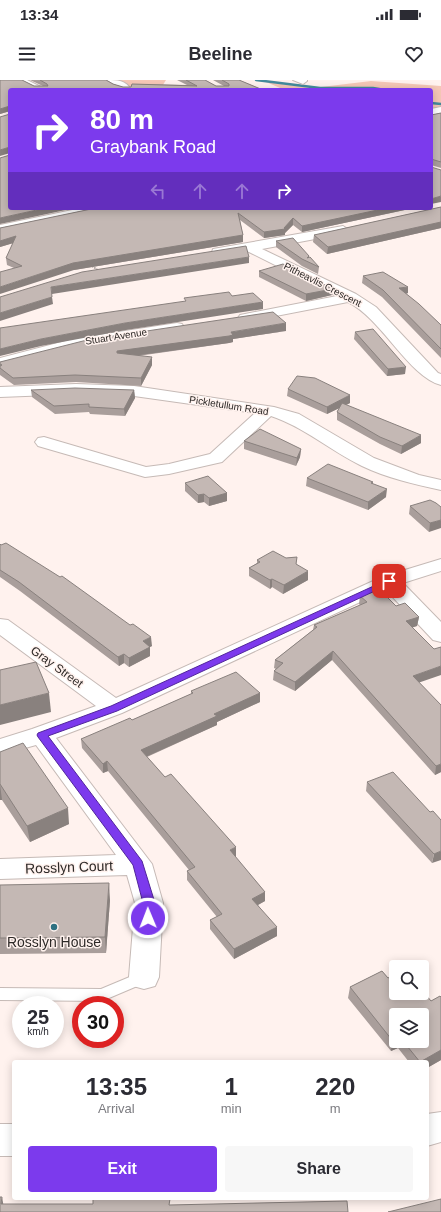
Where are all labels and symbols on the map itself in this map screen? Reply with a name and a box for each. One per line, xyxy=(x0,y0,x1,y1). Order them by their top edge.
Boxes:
street label: Pitheavlis Crescent xyxy=(282,260,364,309)
street label: Stuart Avenue xyxy=(84,326,148,347)
street label: Pickletullum Road xyxy=(189,394,269,417)
pin xyxy=(372,564,406,598)
street label: Gray Street xyxy=(28,643,86,691)
street label: Rosslyn Court xyxy=(25,857,113,877)
position arrow xyxy=(127,897,169,939)
marker: Rosslyn House xyxy=(49,922,59,932)
place label: Rosslyn House xyxy=(7,934,101,950)
speed limit sign: 30 xyxy=(72,996,124,1048)

